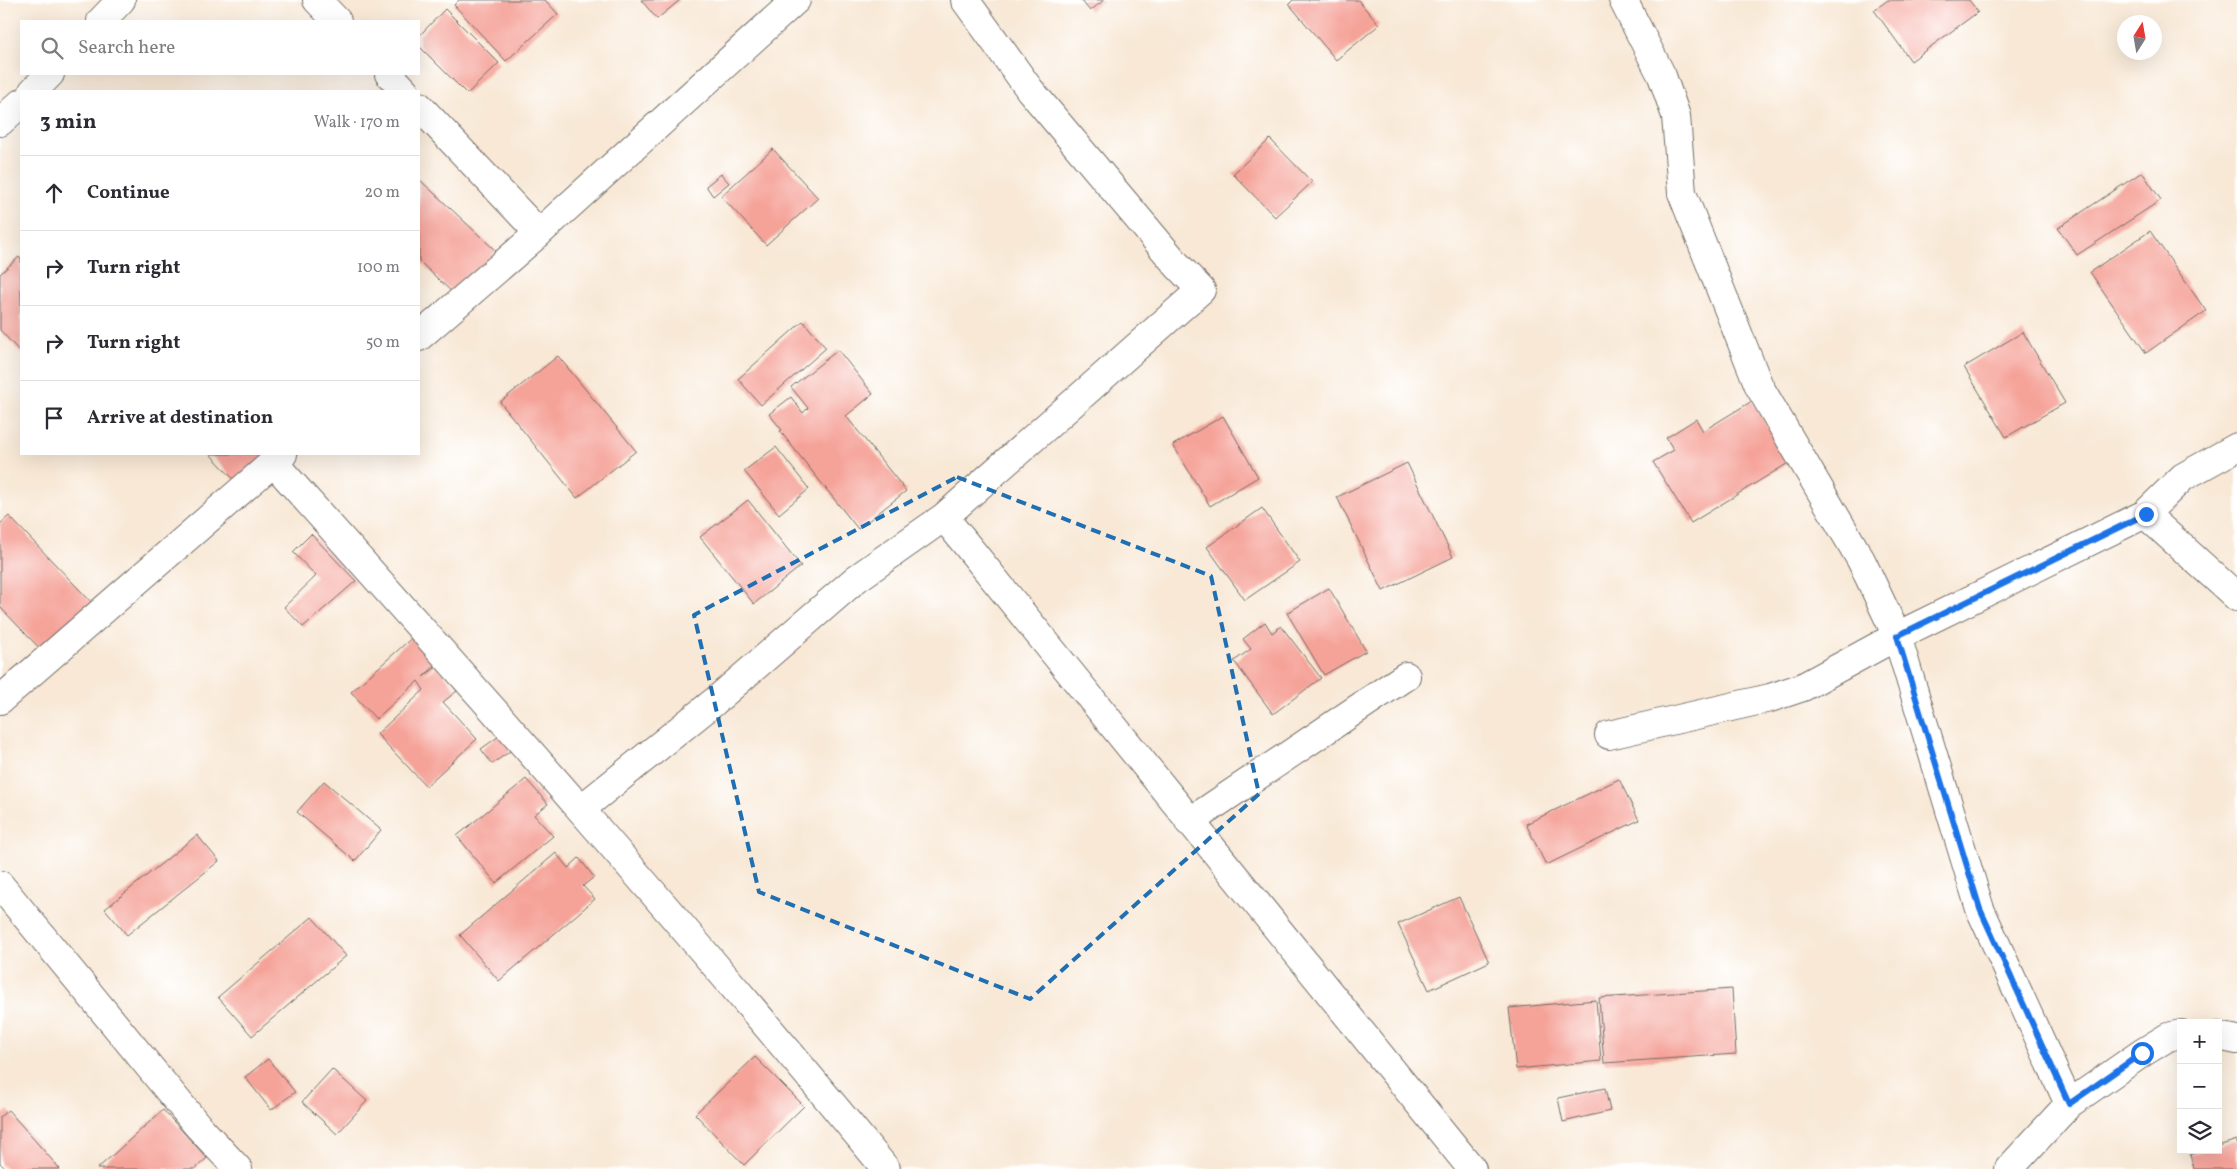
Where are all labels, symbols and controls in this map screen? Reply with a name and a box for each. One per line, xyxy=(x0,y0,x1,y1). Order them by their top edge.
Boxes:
north arrow xyxy=(2117,15,2162,60)
search box xyxy=(20,20,420,75)
icon: search xyxy=(38,34,66,62)
text: Search here xyxy=(78,35,175,61)
text: 3 min xyxy=(40,108,96,137)
text: Walk · 170 m xyxy=(314,112,400,134)
icon: ahead xyxy=(40,179,68,207)
text: Continue xyxy=(87,180,170,206)
text: 20 m xyxy=(365,182,400,204)
icon: right xyxy=(40,254,68,282)
text: Turn right xyxy=(87,255,180,281)
text: 100 m xyxy=(357,257,400,279)
icon: right xyxy=(40,329,68,357)
text: Turn right xyxy=(87,330,180,356)
text: 50 m xyxy=(366,332,400,354)
icon: arrive xyxy=(40,404,68,432)
text: Arrive at destination xyxy=(87,405,273,431)
route end xyxy=(2135,503,2158,526)
map controls xyxy=(2177,1019,2222,1154)
button: + xyxy=(2177,1019,2222,1064)
route start xyxy=(2131,1042,2154,1065)
button: − xyxy=(2177,1064,2222,1109)
button: layers xyxy=(2177,1109,2222,1154)

